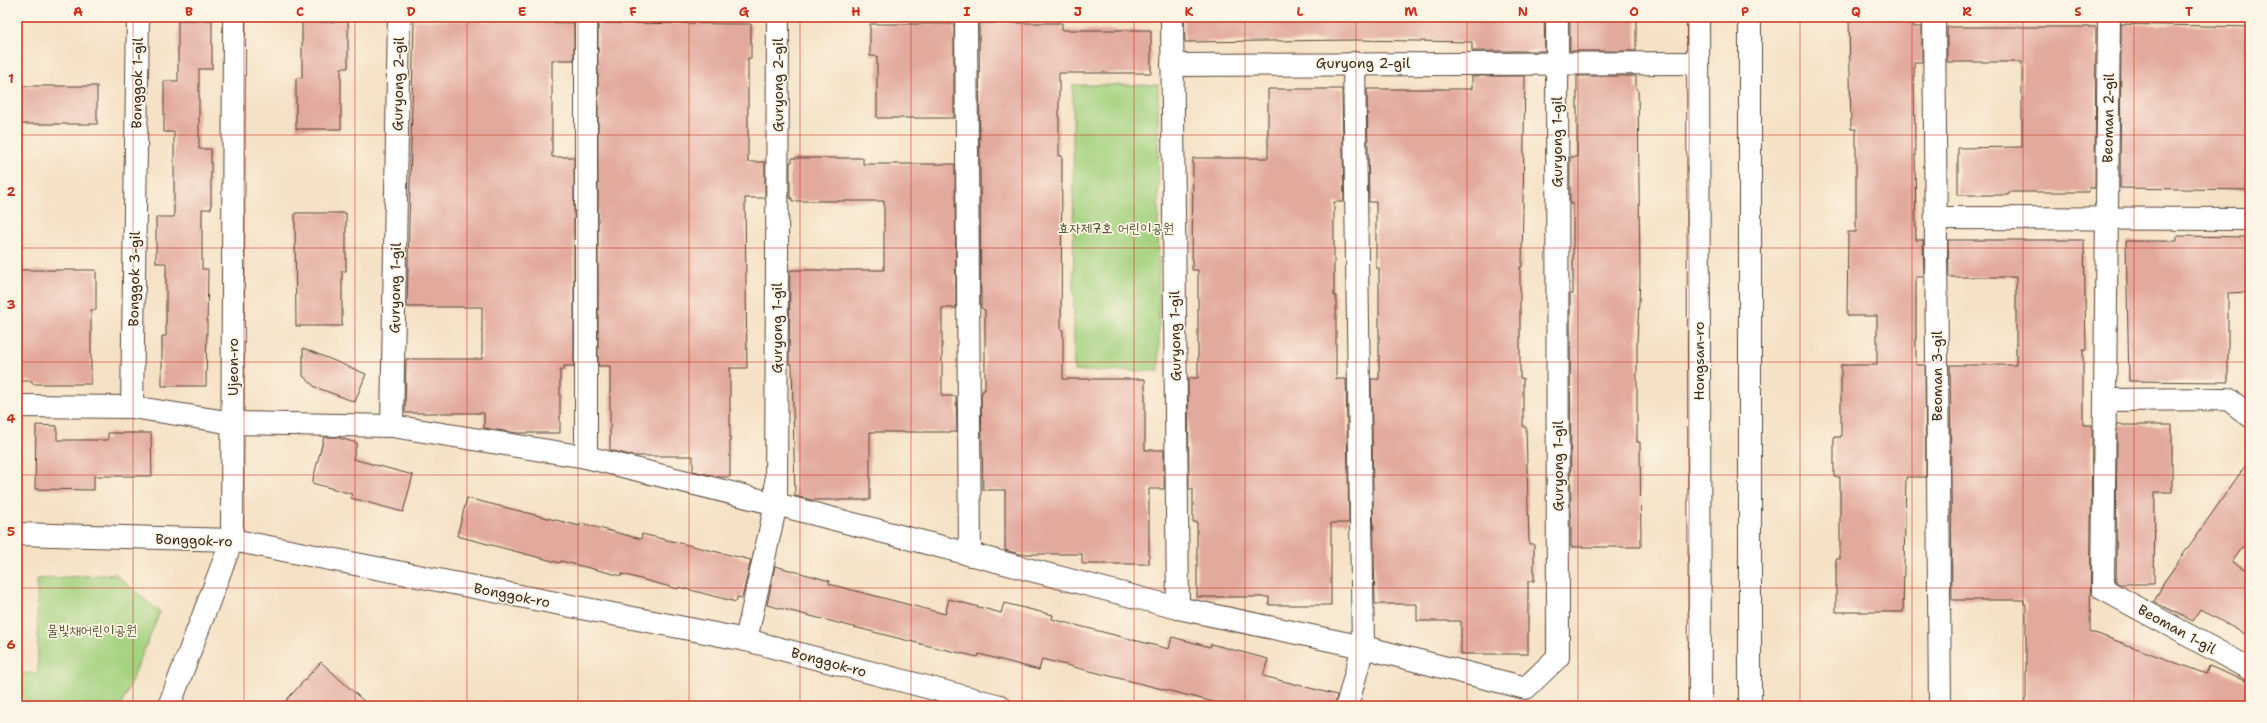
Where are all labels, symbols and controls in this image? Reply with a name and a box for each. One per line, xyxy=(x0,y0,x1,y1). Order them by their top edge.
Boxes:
text: A xyxy=(73,3,83,20)
text: B xyxy=(185,3,193,20)
text: C xyxy=(296,3,304,20)
text: D xyxy=(406,3,416,20)
text: E xyxy=(518,3,527,20)
text: F xyxy=(629,3,637,20)
text: G xyxy=(739,3,750,20)
text: H xyxy=(851,3,861,20)
text: I xyxy=(963,3,971,20)
text: J xyxy=(1074,3,1082,20)
text: K xyxy=(1185,3,1194,20)
text: L xyxy=(1296,3,1304,20)
text: M xyxy=(1404,3,1418,20)
text: N xyxy=(1518,3,1528,20)
text: O xyxy=(1629,3,1639,20)
text: P xyxy=(1741,3,1749,20)
text: Q xyxy=(1851,3,1861,20)
text: R xyxy=(1962,3,1972,20)
text: S xyxy=(2074,3,2082,20)
text: T xyxy=(2185,3,2193,20)
street label: Bonggok 1-gil xyxy=(127,36,147,129)
street label: Guryong 2-gil xyxy=(388,36,408,131)
street label: Guryong 2-gil xyxy=(769,37,787,132)
street label: Guryong 2-gil xyxy=(1316,54,1411,72)
text: 1 xyxy=(8,70,14,87)
street label: Beoman 2-gil xyxy=(2098,72,2118,163)
street label: Guryong 1-gil xyxy=(1548,96,1566,187)
text: 2 xyxy=(6,183,16,200)
park label: 효자제7호 어린이공원 xyxy=(1058,219,1174,237)
street label: Bonggok 3-gil xyxy=(124,230,144,327)
street label: Guryong 1-gil xyxy=(385,242,405,334)
street label: Guryong 1-gil xyxy=(768,282,786,373)
street label: Guryong 1-gil xyxy=(1165,290,1185,382)
text: 3 xyxy=(6,296,16,313)
street label: Hongsan-ro xyxy=(1690,321,1708,401)
street label: Beoman 3-gil xyxy=(1928,330,1946,421)
street label: Ujeon-ro xyxy=(224,338,242,396)
text: 4 xyxy=(6,410,16,427)
street label: Guryong 1-gil xyxy=(1549,420,1567,511)
text: 5 xyxy=(7,523,15,540)
street label: Bonggok-ro xyxy=(155,530,233,550)
street label: Bonggok-ro xyxy=(472,579,552,611)
street label: Beoman 1-gil xyxy=(2135,600,2220,658)
park label: 물빛채어린이공원 xyxy=(47,621,137,639)
text: 6 xyxy=(6,636,16,653)
street label: Bonggok-ro xyxy=(789,643,869,681)

